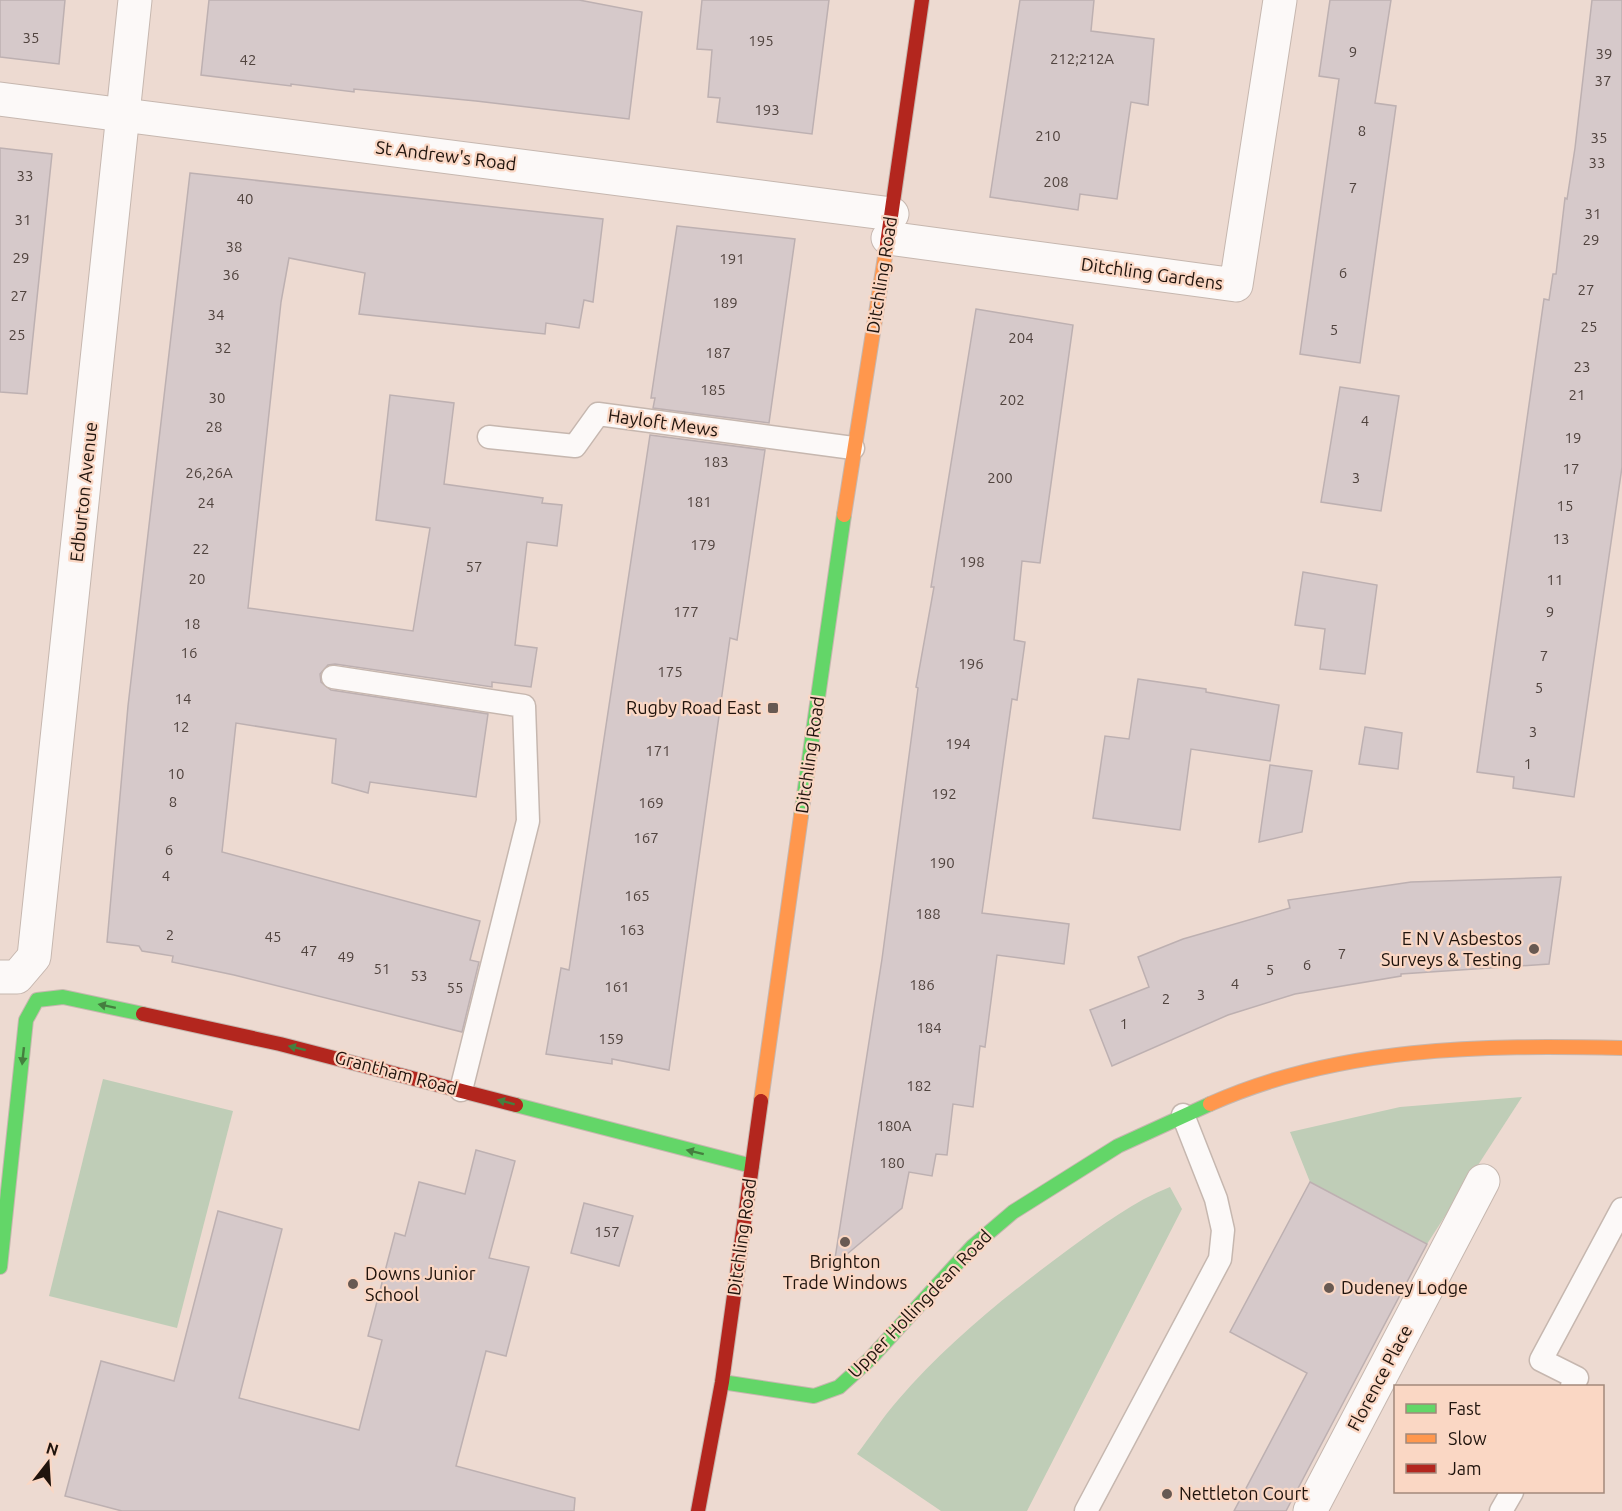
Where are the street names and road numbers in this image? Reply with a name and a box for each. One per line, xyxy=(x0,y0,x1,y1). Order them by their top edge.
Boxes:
street label: St Andrew's Road xyxy=(375,136,518,174)
street label: Ditchling Road xyxy=(862,215,900,335)
street label: Ditchling Gardens xyxy=(1080,253,1225,293)
street label: Hayloft Mews xyxy=(607,404,720,440)
street label: Edburton Avenue xyxy=(66,421,100,563)
street label: Ditchling Road xyxy=(791,695,827,815)
street label: Grantham Road xyxy=(333,1046,460,1098)
street label: Ditchling Road xyxy=(723,1177,759,1297)
street label: Upper Hollingdean Road xyxy=(844,1225,995,1381)
street label: Florence Place xyxy=(1343,1321,1415,1434)

